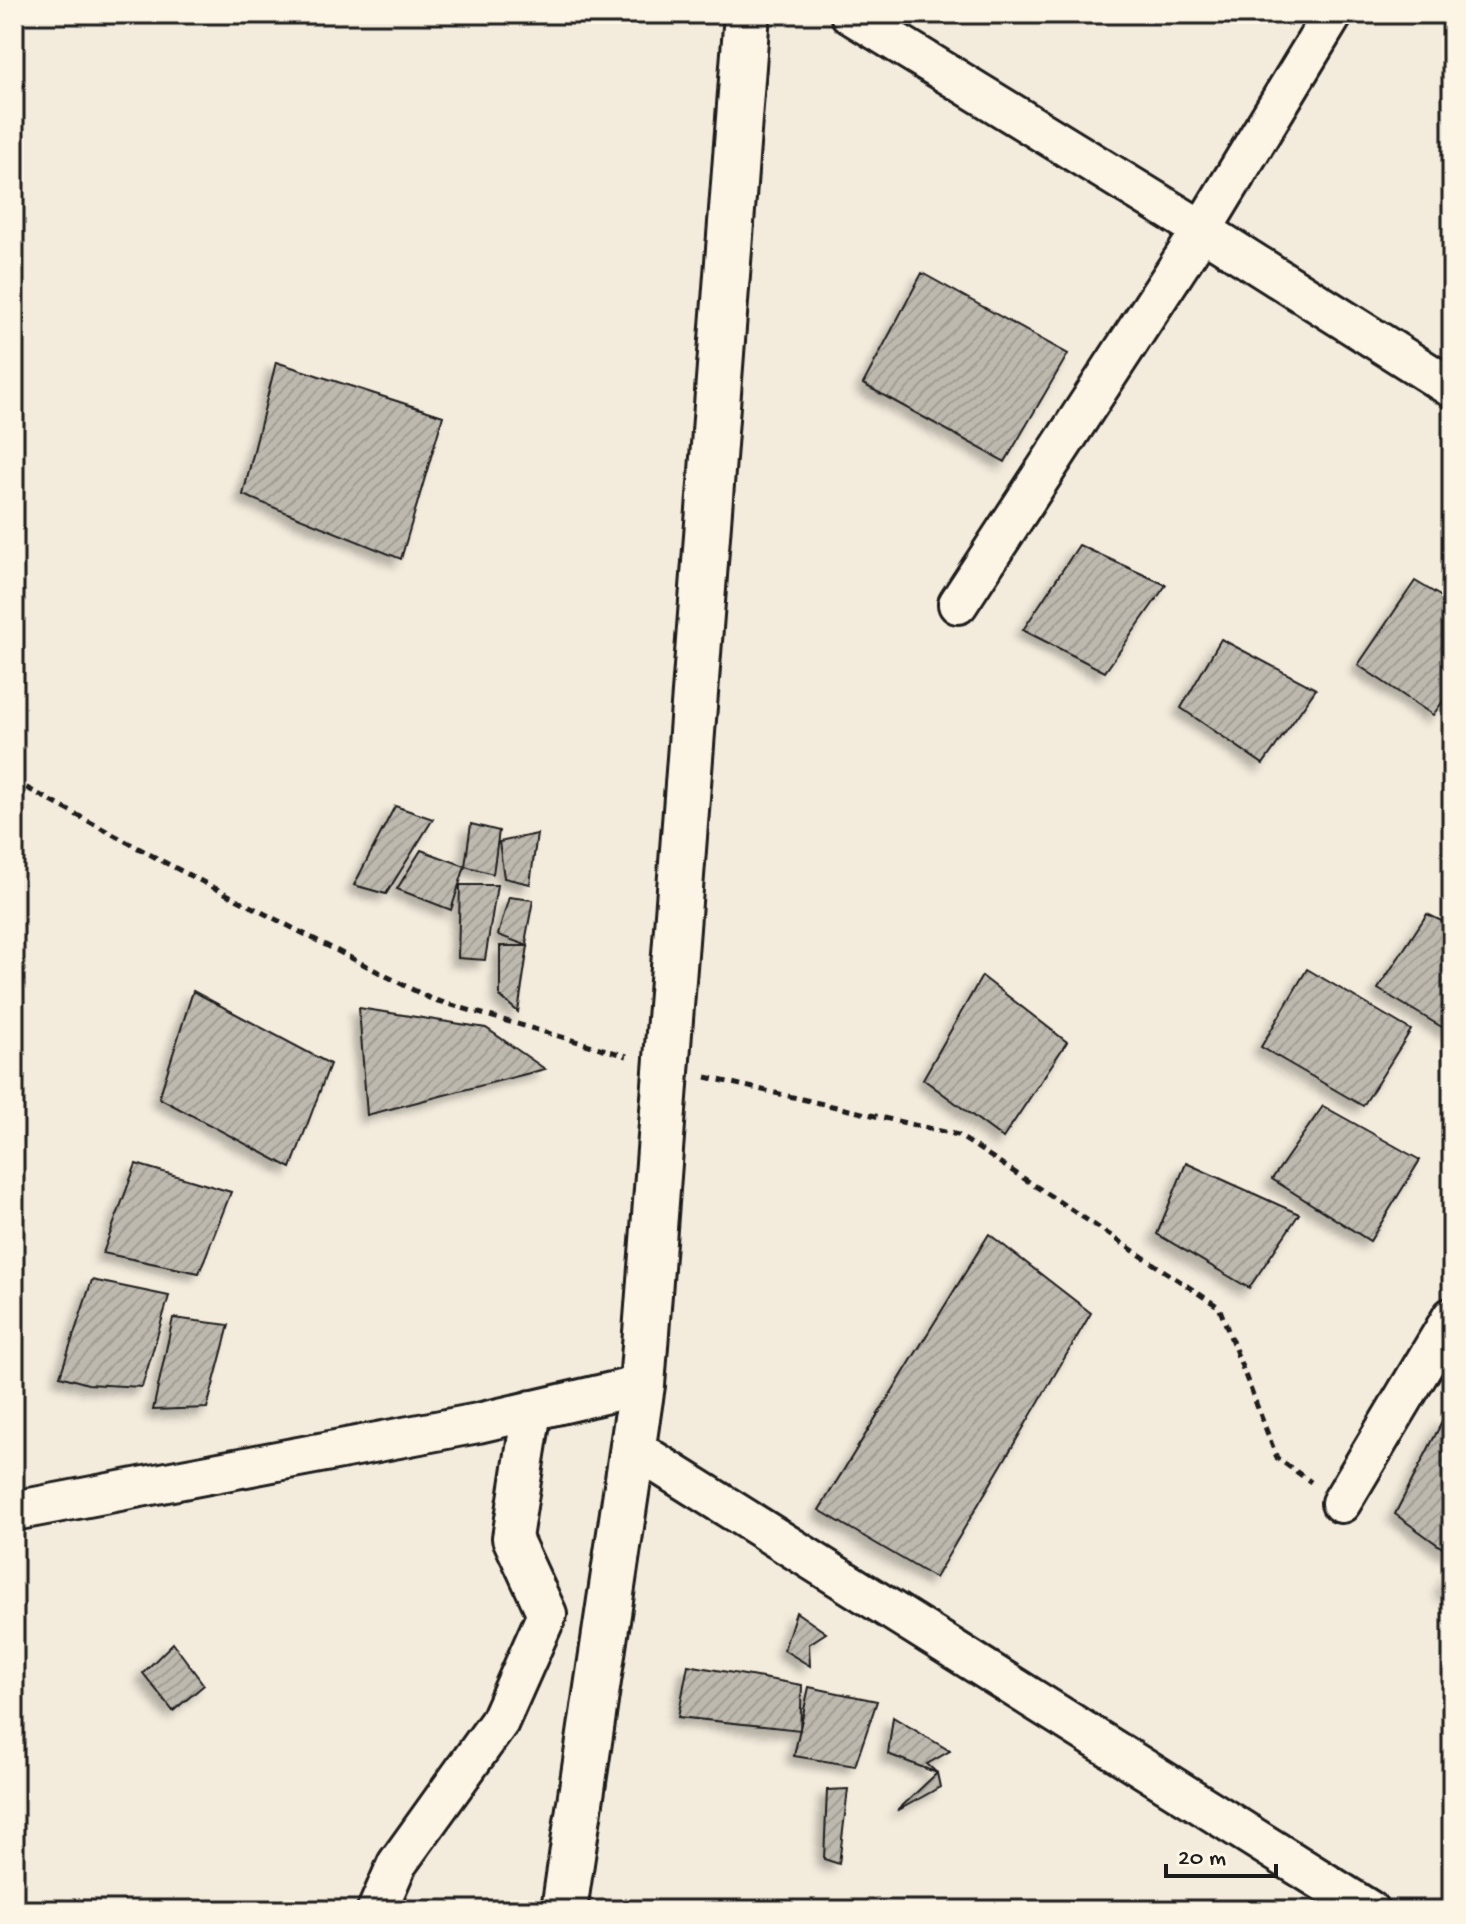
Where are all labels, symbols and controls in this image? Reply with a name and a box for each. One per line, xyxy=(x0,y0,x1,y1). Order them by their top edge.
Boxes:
scale bar xyxy=(1166,1828,1276,1878)
text: 20 m xyxy=(1178,1845,1226,1874)

